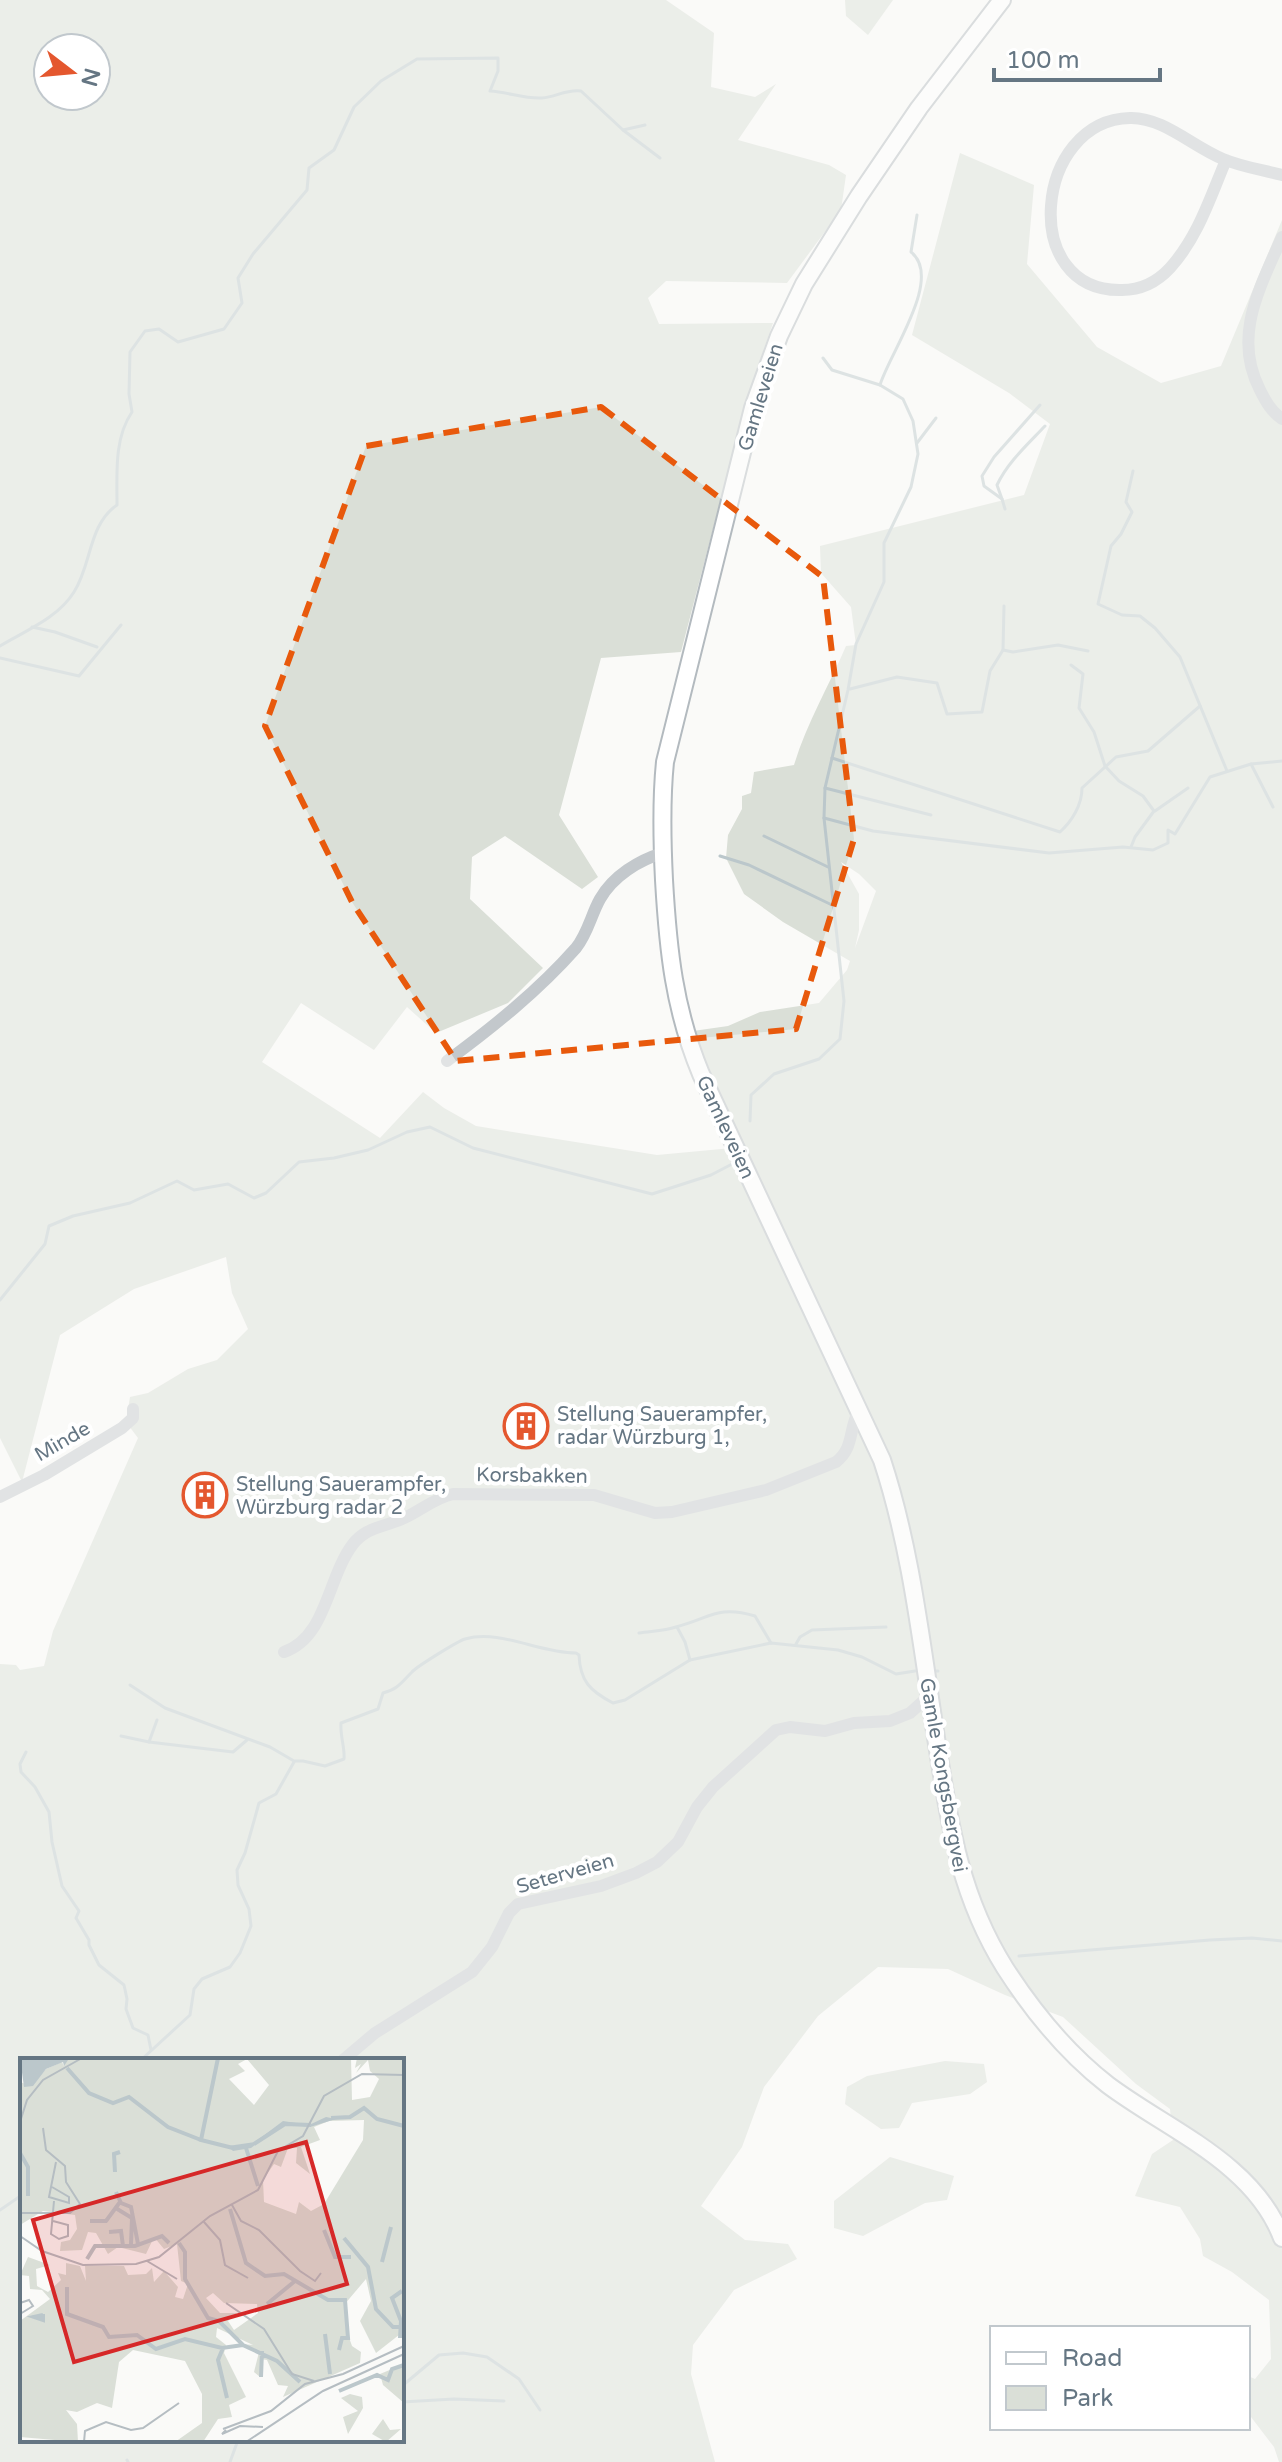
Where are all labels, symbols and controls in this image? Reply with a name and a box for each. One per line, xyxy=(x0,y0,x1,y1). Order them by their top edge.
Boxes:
north arrow xyxy=(32,32,112,112)
scale bar xyxy=(994,32,1160,82)
text: 100 m xyxy=(1006,46,1080,75)
text: N xyxy=(75,65,105,89)
street label: Gamleveien xyxy=(733,341,789,454)
street label: Gamleveien xyxy=(691,1072,759,1183)
building icon: Stellung Sauerampfer, radar Würzburg 1, xyxy=(502,1402,550,1450)
place label: Stellung Sauerampfer, radar Würzburg 1, xyxy=(557,1403,767,1450)
street label: Minde xyxy=(30,1416,95,1467)
street label: Korsbakken xyxy=(476,1463,588,1489)
building icon: Stellung Sauerampfer, Würzburg radar 2 xyxy=(181,1471,229,1519)
place label: Stellung Sauerampfer, Würzburg radar 2 xyxy=(236,1473,446,1520)
street label: Gamle Kongsbergvei xyxy=(914,1676,972,1874)
street label: Seterveien xyxy=(514,1849,617,1899)
inset map xyxy=(20,2058,404,2442)
legend xyxy=(990,2326,1250,2430)
text: Road xyxy=(1062,2344,1122,2373)
text: Park xyxy=(1062,2384,1113,2413)

